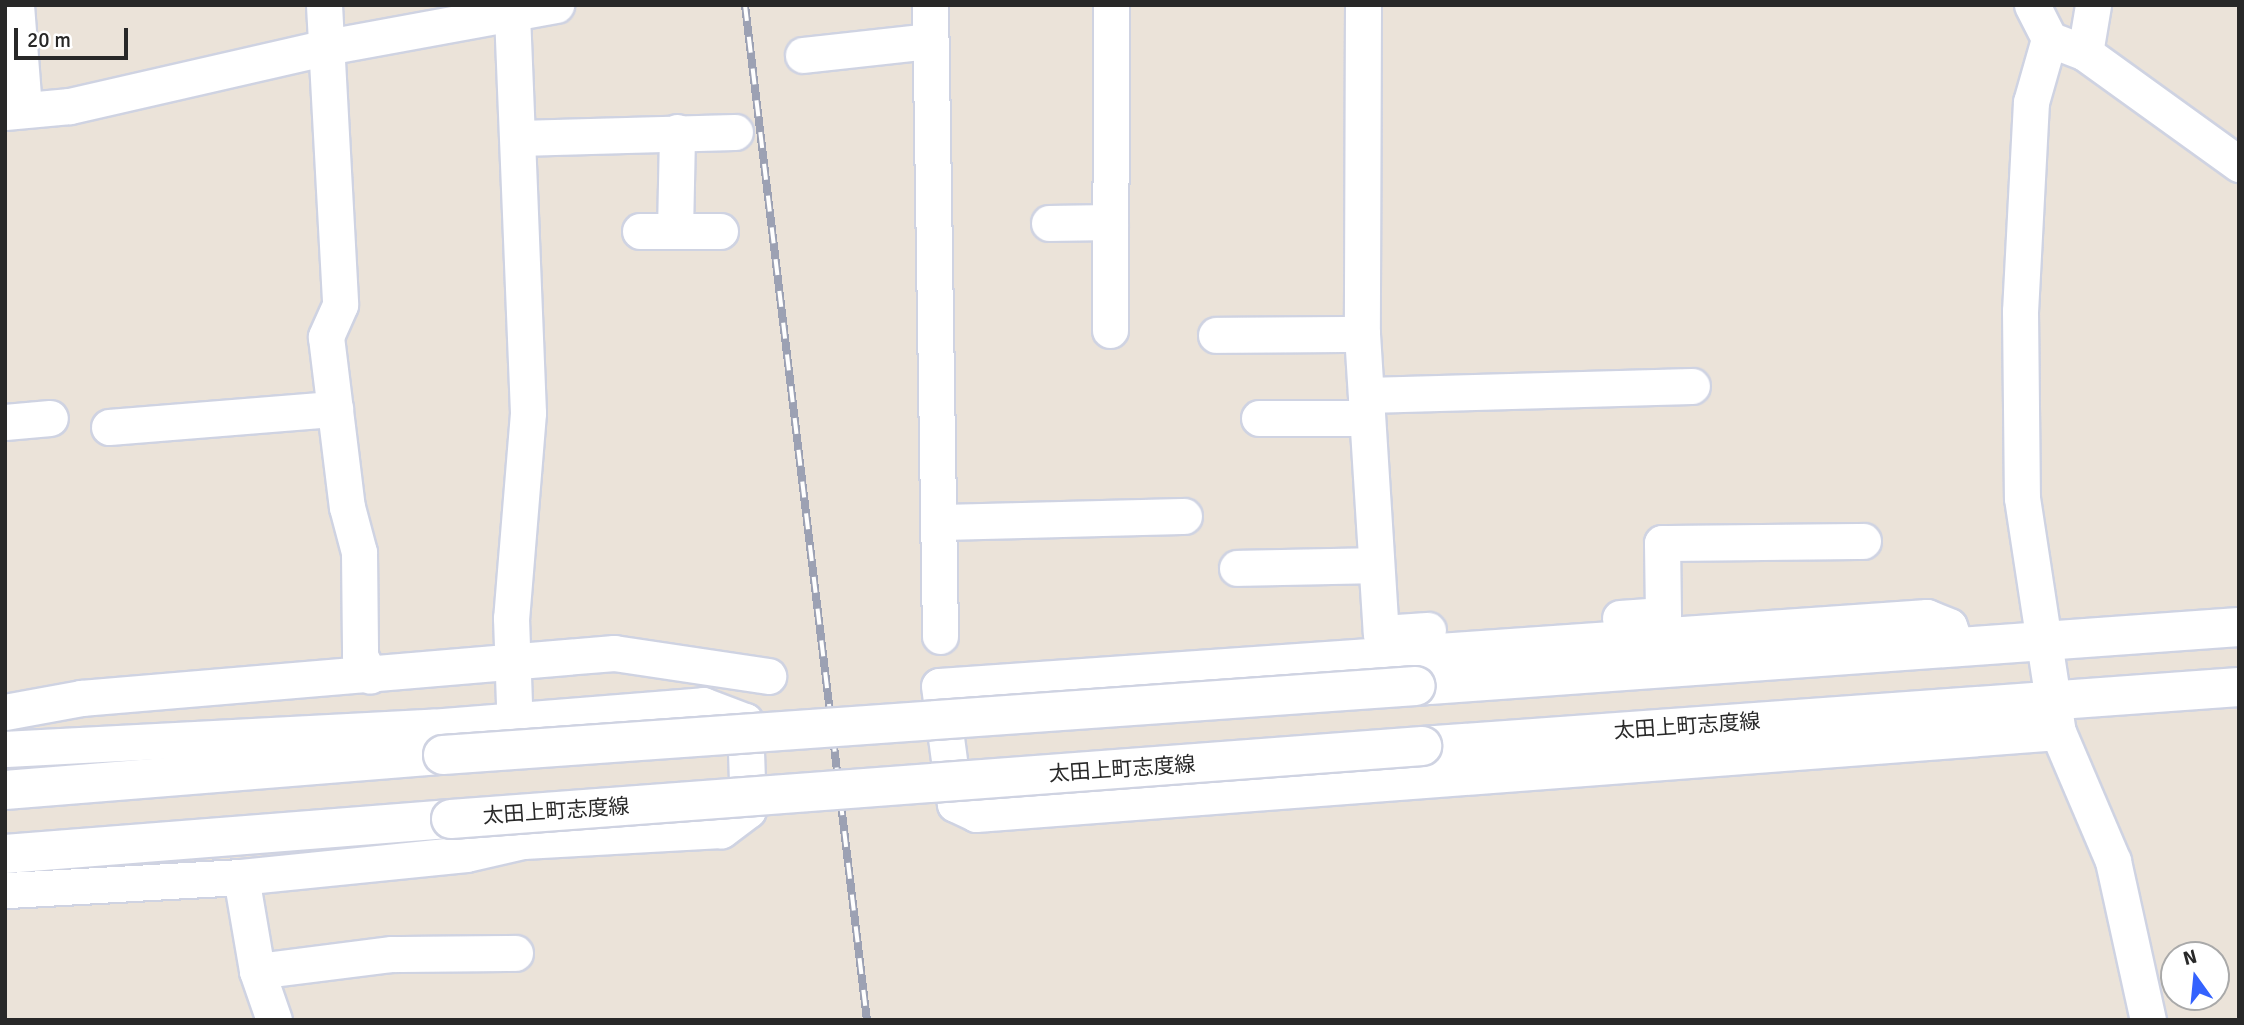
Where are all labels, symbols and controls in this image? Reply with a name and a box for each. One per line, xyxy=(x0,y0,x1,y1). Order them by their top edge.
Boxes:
scale bar xyxy=(18,14,131,58)
text: 20 m xyxy=(27,27,71,53)
street label: 太田上町志度線 xyxy=(1613,708,1761,744)
street label: 太田上町志度線 xyxy=(1048,751,1196,787)
street label: 太田上町志度線 xyxy=(482,793,630,829)
north arrow xyxy=(2160,941,2230,1011)
text: N xyxy=(2181,944,2200,971)

